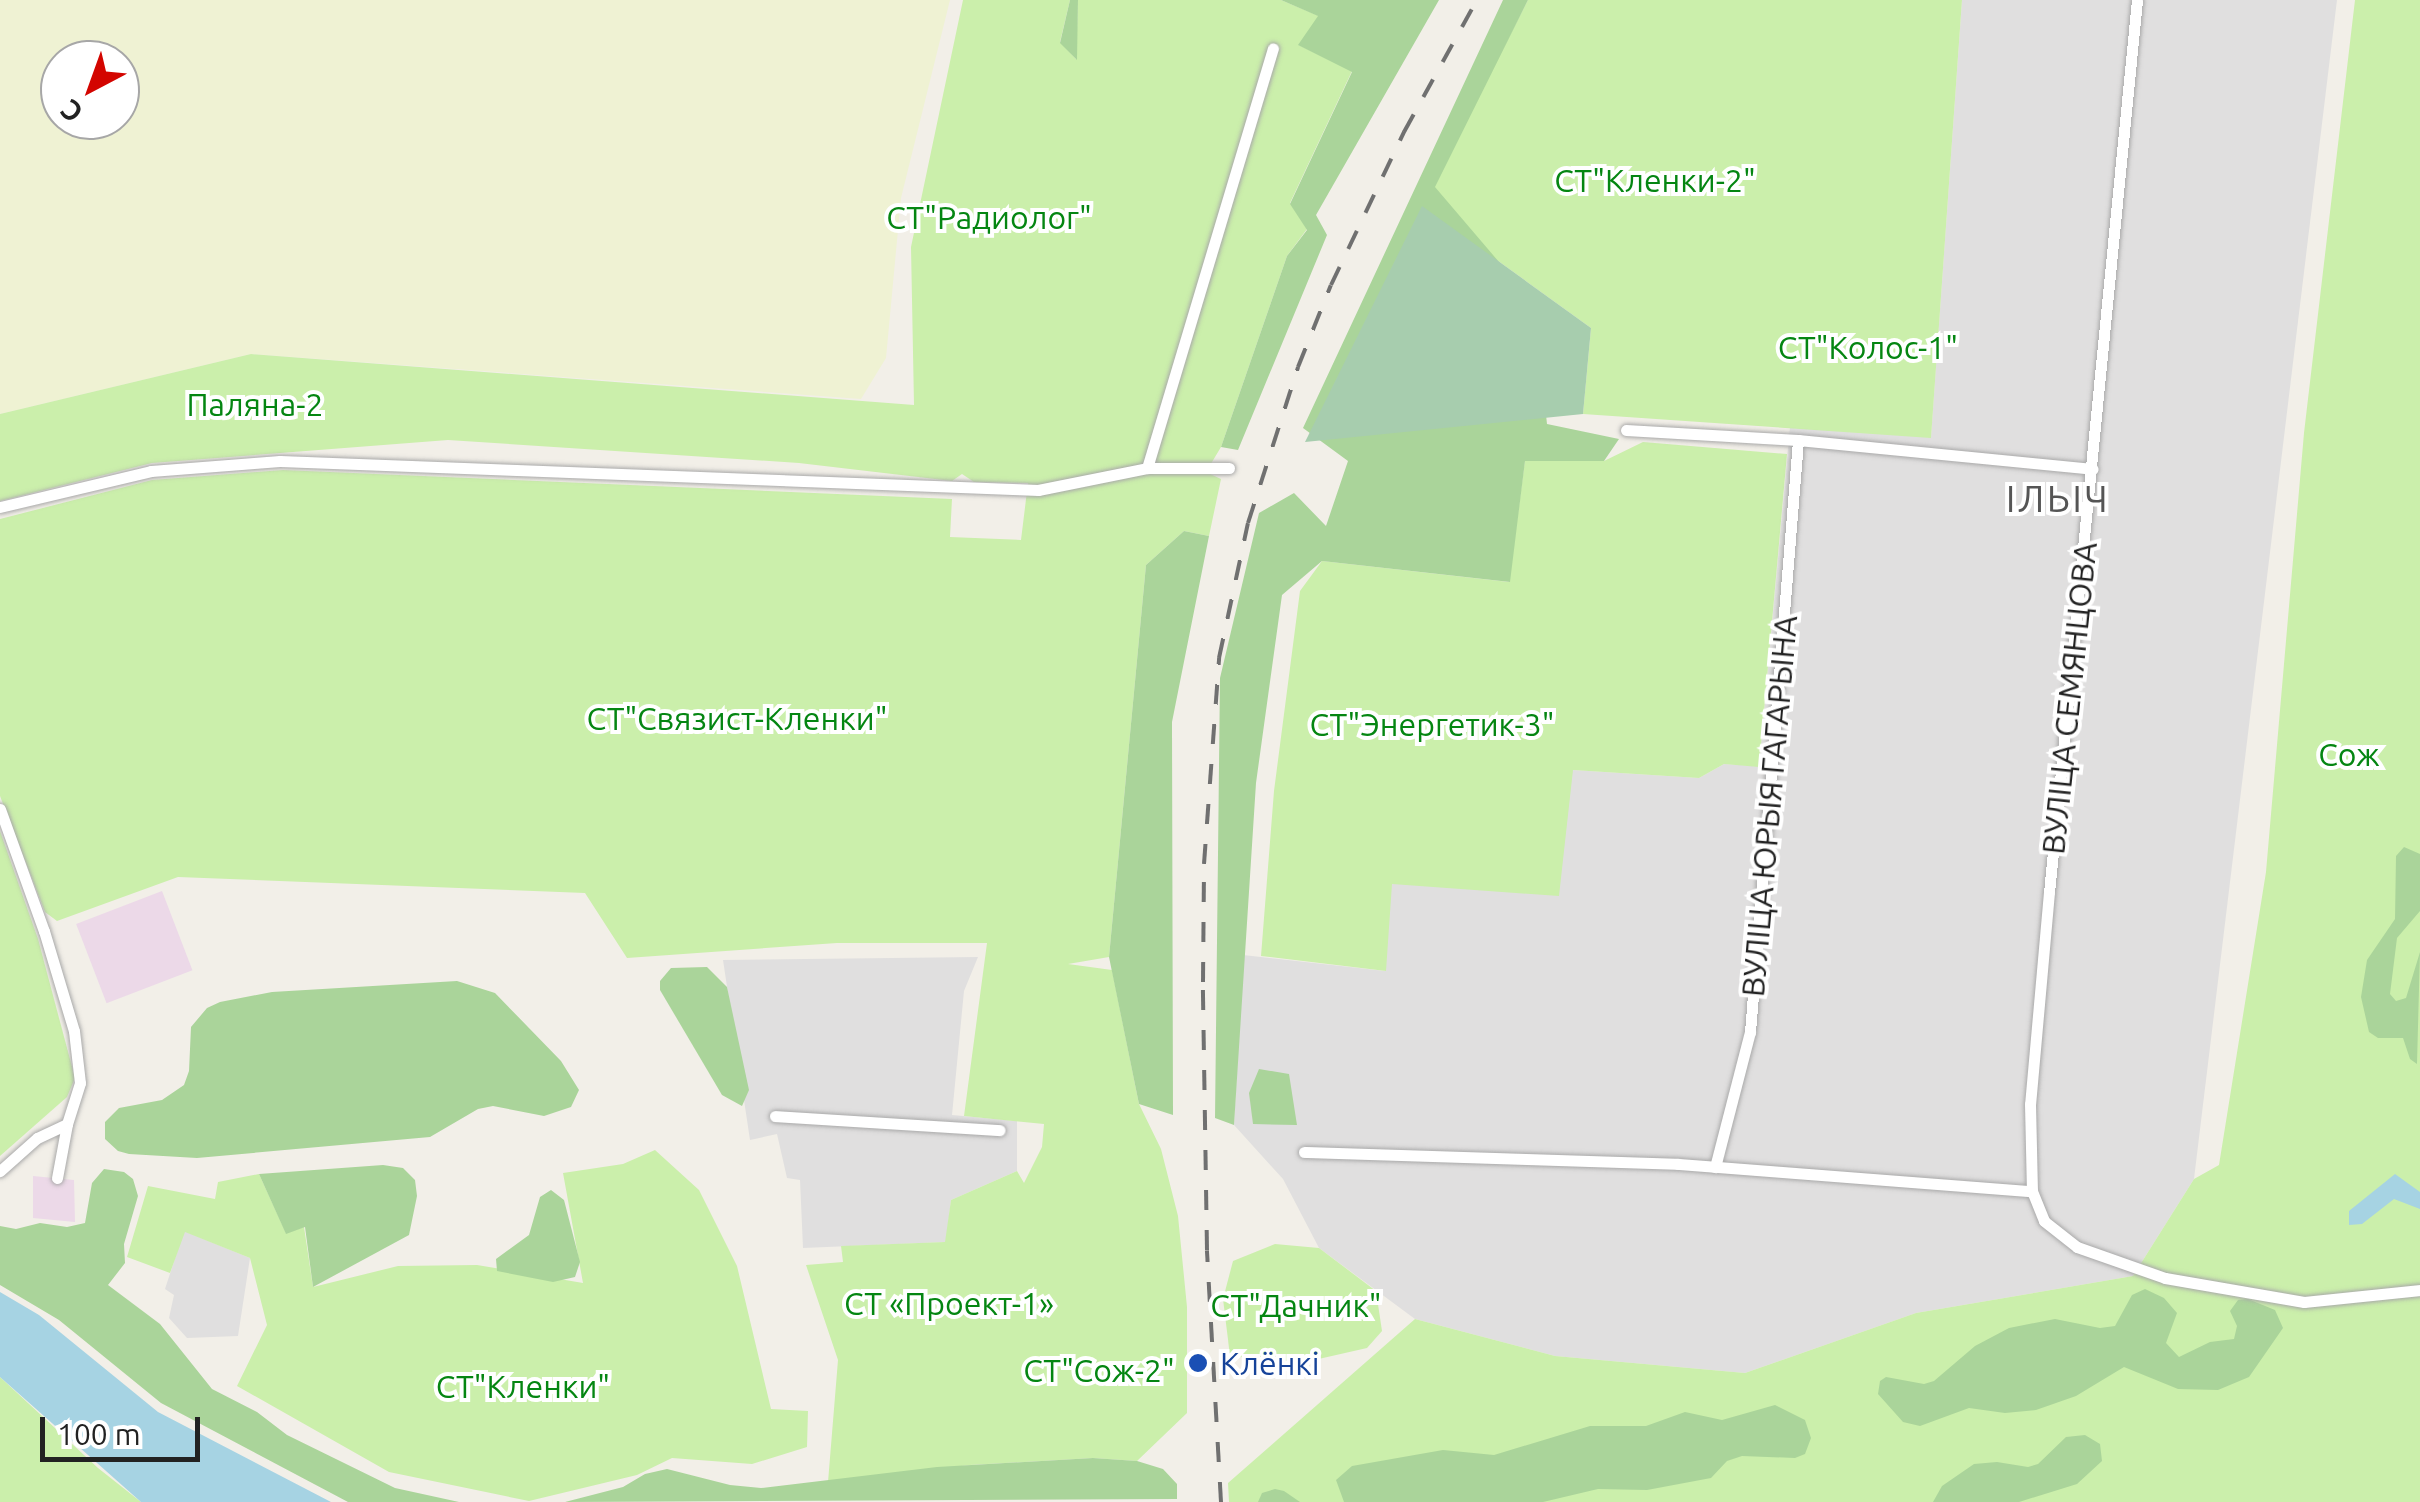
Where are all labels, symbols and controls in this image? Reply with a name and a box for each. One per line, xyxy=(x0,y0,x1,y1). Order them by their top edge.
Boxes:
north arrow xyxy=(40,40,140,140)
text: С xyxy=(54,94,88,129)
park label: СТ"Кленки-2" xyxy=(1554,161,1756,199)
park label: СТ"Радиолог" xyxy=(886,198,1092,236)
park label: СТ"Колос-1" xyxy=(1778,328,1958,366)
park label: Паляна-2 xyxy=(187,385,323,423)
district label: ІЛЬІЧ xyxy=(2006,476,2110,522)
street label: ВУЛІЦА СЕМЯНЦОВА xyxy=(2033,540,2105,856)
street label: ВУЛІЦА ЮРЫЯ ГАГАРЫНА xyxy=(1733,614,1805,998)
park label: СТ"Связист-Кленки" xyxy=(587,699,887,737)
park label: СТ"Энергетик-3" xyxy=(1309,705,1555,743)
park label: Сож xyxy=(2318,735,2380,773)
park label: СТ «Проект-1» xyxy=(844,1284,1054,1322)
park label: СТ"Дачник" xyxy=(1210,1286,1382,1324)
place label: Клёнкі xyxy=(1220,1344,1320,1382)
marker: Клёнкі xyxy=(1185,1350,1211,1376)
park label: СТ"Сож-2" xyxy=(1023,1351,1175,1389)
park label: СТ"Кленки" xyxy=(436,1367,610,1405)
scale bar xyxy=(45,1397,205,1459)
text: 100 m xyxy=(57,1417,141,1451)

